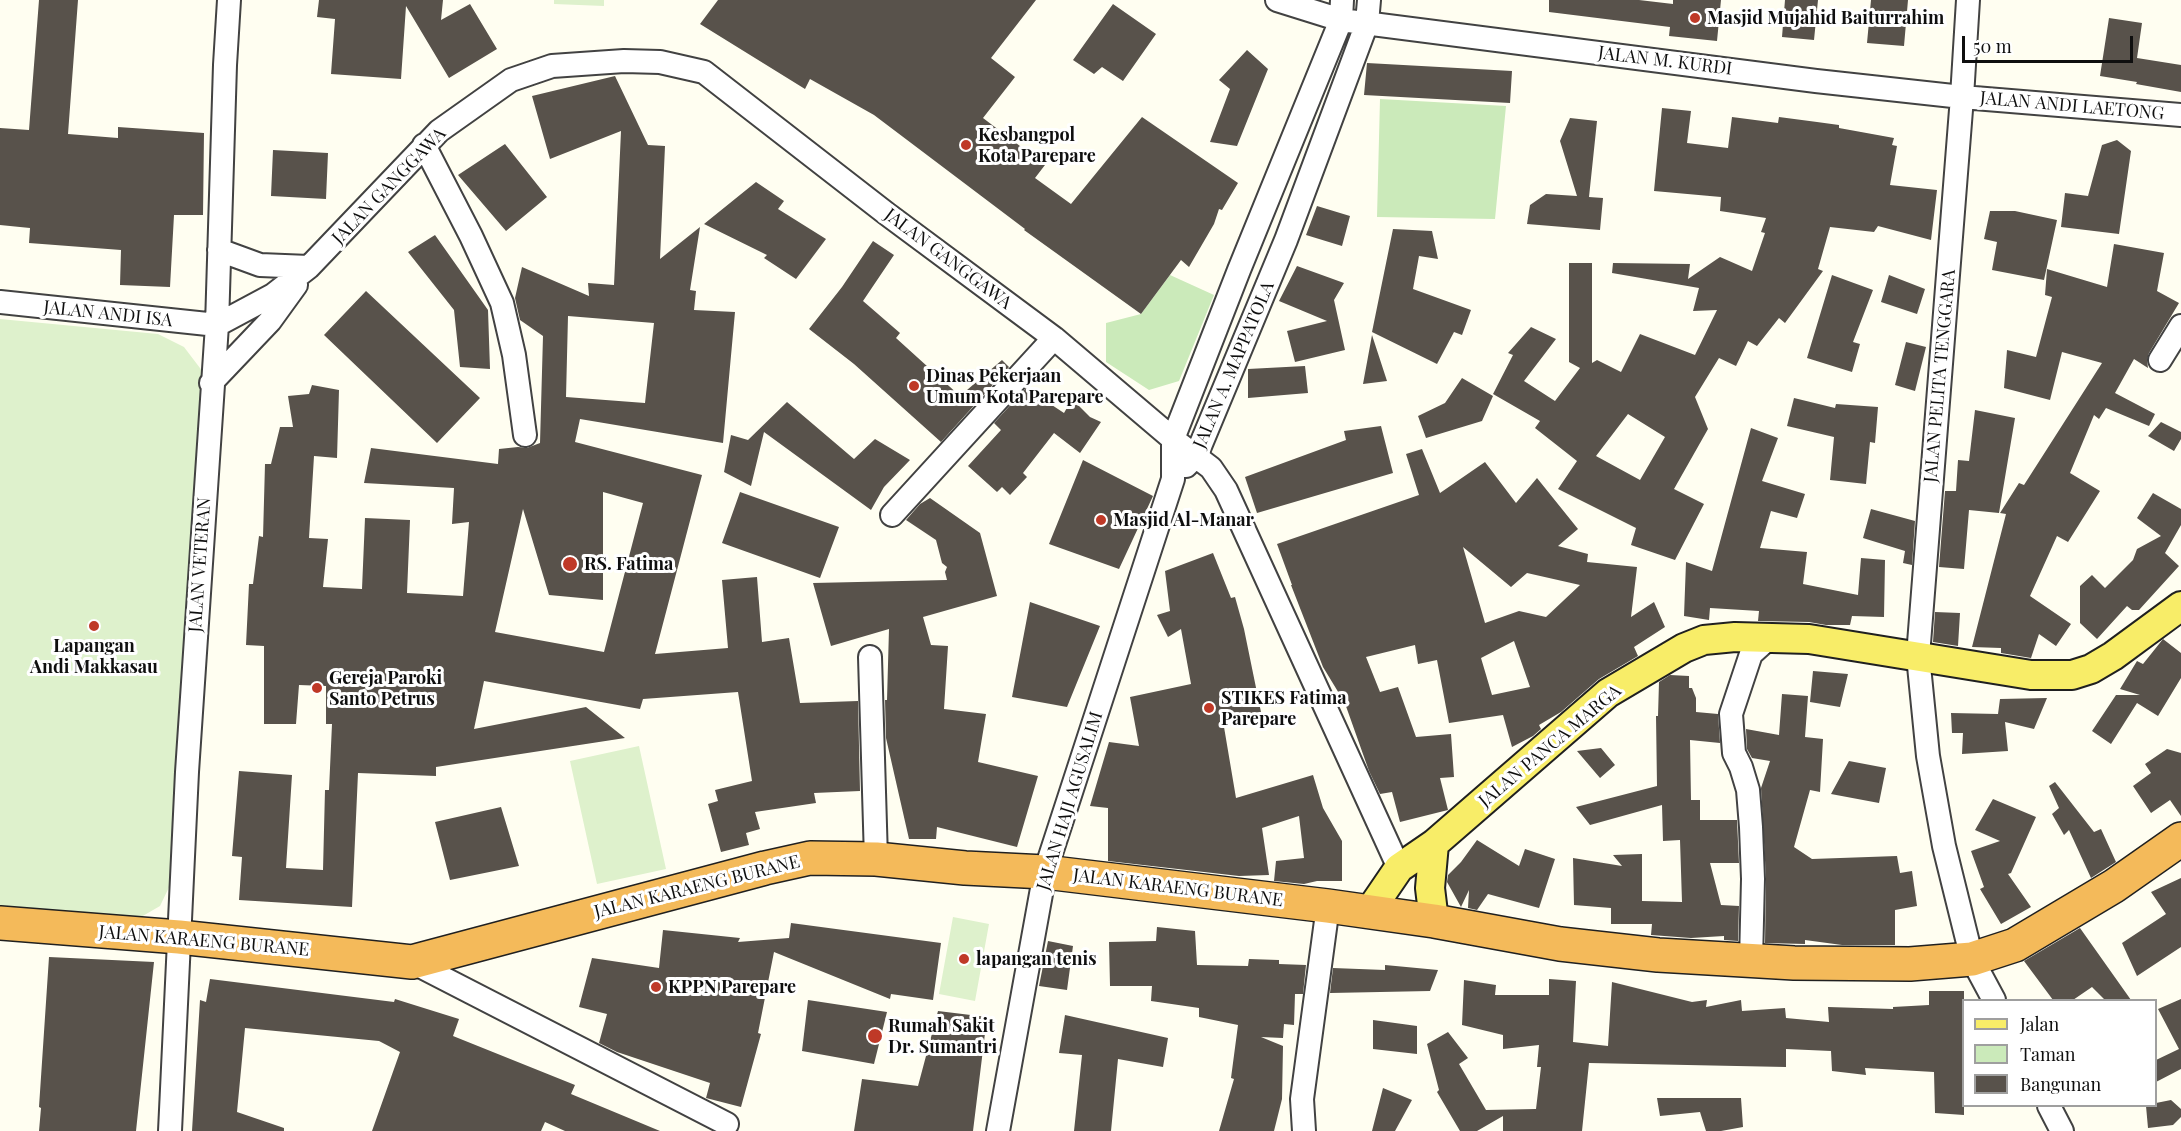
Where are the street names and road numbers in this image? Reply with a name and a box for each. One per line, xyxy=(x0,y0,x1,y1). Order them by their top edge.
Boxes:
street label: JALAN M. KURDI xyxy=(1597,42,1733,80)
street label: JALAN ANDI LAETONG xyxy=(1979,87,2165,125)
street label: JALAN GANGGAWA xyxy=(328,123,450,249)
street label: JALAN GANGGAWA xyxy=(880,204,1016,314)
street label: JALAN PELITA TENGGARA xyxy=(1920,269,1960,483)
street label: JALAN A. MAPPATOLA xyxy=(1189,278,1279,452)
street label: JALAN ANDI ISA xyxy=(42,296,174,332)
street label: JALAN VETERAN xyxy=(185,497,215,633)
street label: JALAN PANCA MARGA xyxy=(1474,680,1626,812)
street label: JALAN HAJI AGUSALIM xyxy=(1032,709,1108,893)
street label: JALAN KARAENG BURANE xyxy=(592,851,802,923)
street label: JALAN KARAENG BURANE xyxy=(1072,864,1284,912)
street label: JALAN KARAENG BURANE xyxy=(98,921,310,961)

